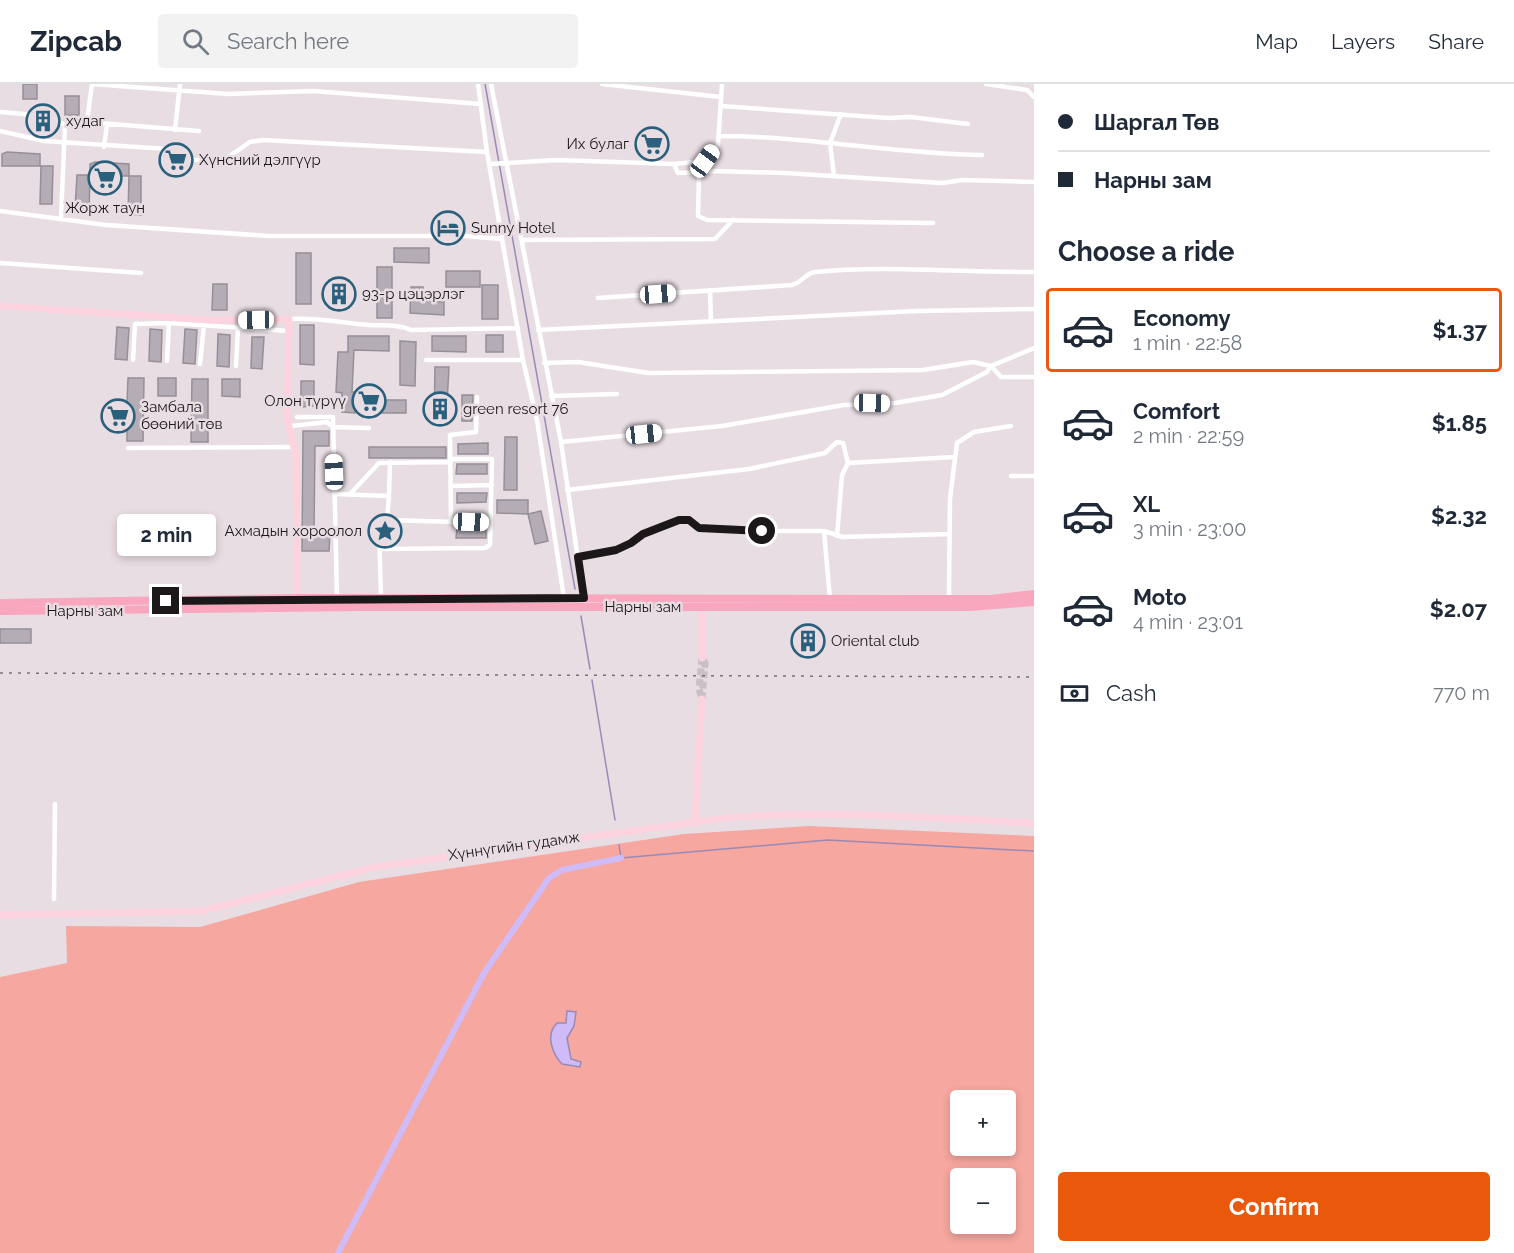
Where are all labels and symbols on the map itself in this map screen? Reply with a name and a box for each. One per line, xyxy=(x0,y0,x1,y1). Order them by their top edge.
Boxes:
building icon: худаг xyxy=(25,103,61,139)
place label: худаг xyxy=(66,112,105,130)
supermarket icon: Их булаг xyxy=(634,126,670,162)
place label: Их булаг xyxy=(566,135,629,153)
car xyxy=(687,141,723,181)
supermarket icon: Хүнсний дэлгүүр xyxy=(158,142,194,178)
place label: Хүнсний дэлгүүр xyxy=(199,151,321,169)
supermarket icon: Жорж таун xyxy=(87,160,123,196)
place label: Жорж таун xyxy=(65,199,145,217)
hotel icon: Sunny Hotel xyxy=(430,210,466,246)
place label: Sunny Hotel xyxy=(471,219,556,237)
building icon: 93-р цэцэрлэг xyxy=(321,276,357,312)
car xyxy=(639,284,677,304)
place label: 93-р цэцэрлэг xyxy=(362,285,465,303)
car xyxy=(238,311,274,329)
supermarket icon: Олон түрүү xyxy=(351,383,387,419)
building icon: green resort 76 xyxy=(422,391,458,427)
place label: Олон түрүү xyxy=(264,392,346,410)
car xyxy=(854,394,890,412)
supermarket icon: Замбала бөөний төв xyxy=(100,398,136,434)
place label: Замбала бөөний төв xyxy=(141,398,222,433)
place label: green resort 76 xyxy=(463,400,569,418)
car xyxy=(625,423,663,445)
car xyxy=(324,454,344,490)
car xyxy=(453,512,489,532)
place icon: Ахмадын хороолол xyxy=(367,513,403,549)
callout: 2 min xyxy=(116,514,216,556)
route start xyxy=(748,517,775,544)
place label: Ахмадын хороолол xyxy=(225,522,362,540)
route end xyxy=(152,587,179,614)
street label: Нарны зам xyxy=(605,598,681,616)
street label: Нарны зам xyxy=(47,602,123,620)
building icon: Oriental club xyxy=(790,623,826,659)
place label: Oriental club xyxy=(831,632,919,650)
street label: Хүннүгийн гудамж xyxy=(447,828,581,864)

